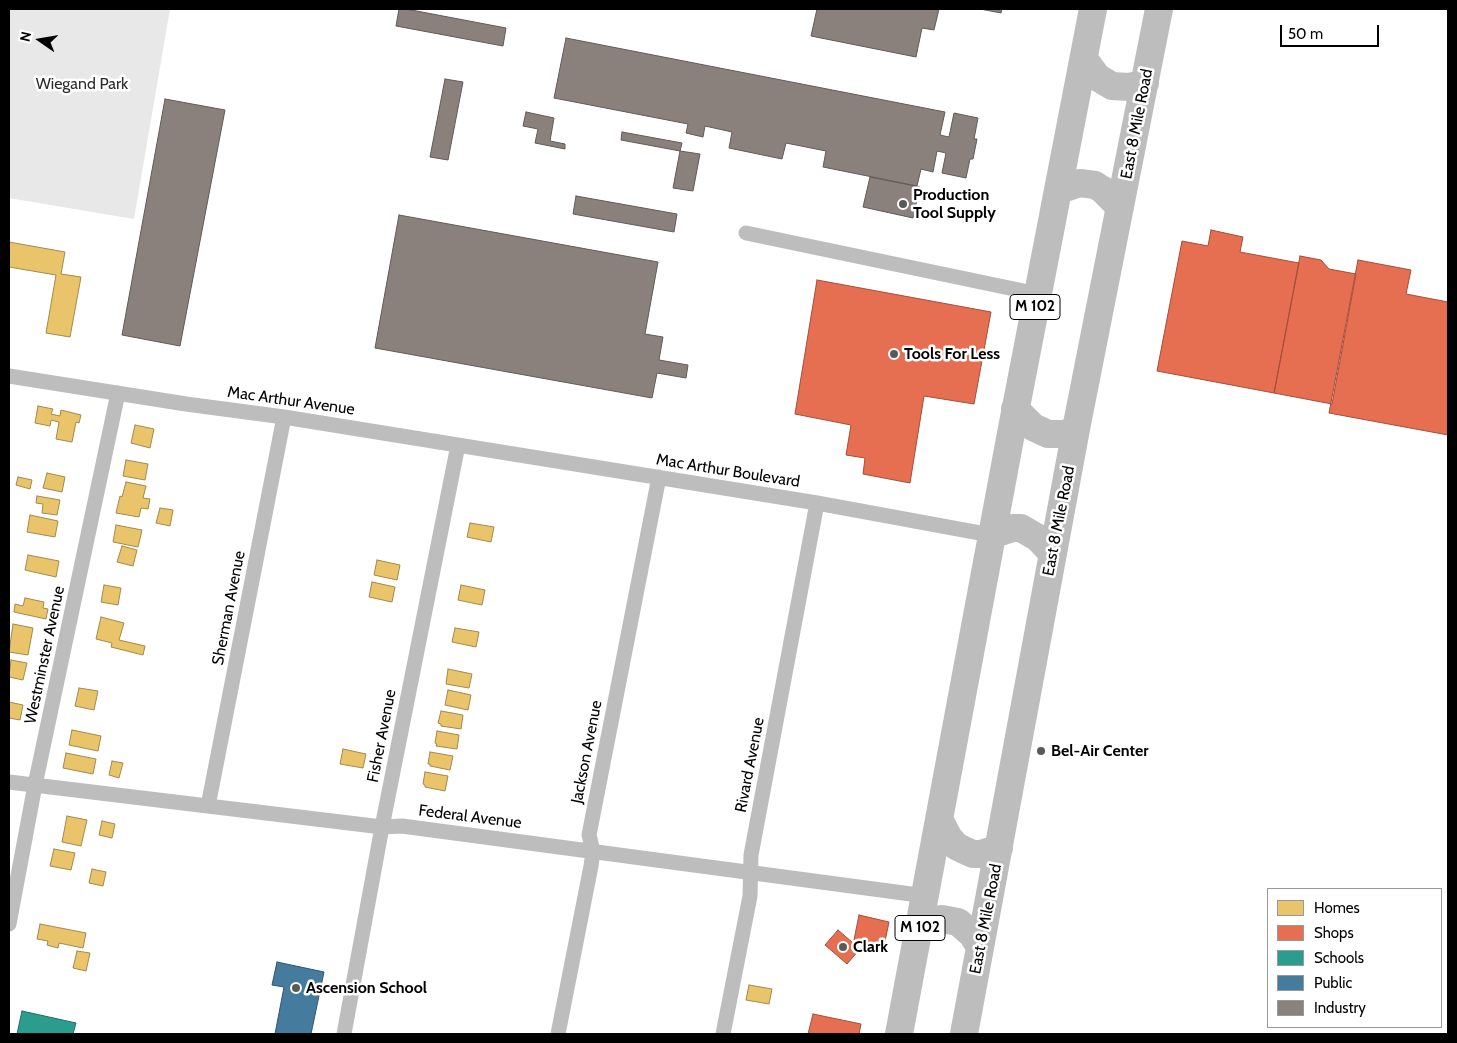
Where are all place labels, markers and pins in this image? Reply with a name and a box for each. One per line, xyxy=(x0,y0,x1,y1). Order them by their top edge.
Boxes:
place label: Production Tool Supply xyxy=(913,185,996,223)
marker: Production Tool Supply xyxy=(897,198,909,210)
place label: Tools For Less xyxy=(904,344,1000,364)
marker: Tools For Less xyxy=(888,348,900,360)
place label: Bel-Air Center xyxy=(1051,741,1148,761)
marker: Bel-Air Center xyxy=(1035,745,1047,757)
place label: Clark xyxy=(853,937,888,957)
marker: Clark xyxy=(837,941,849,953)
place label: Ascension School xyxy=(306,978,427,998)
marker: Ascension School xyxy=(290,982,302,994)

